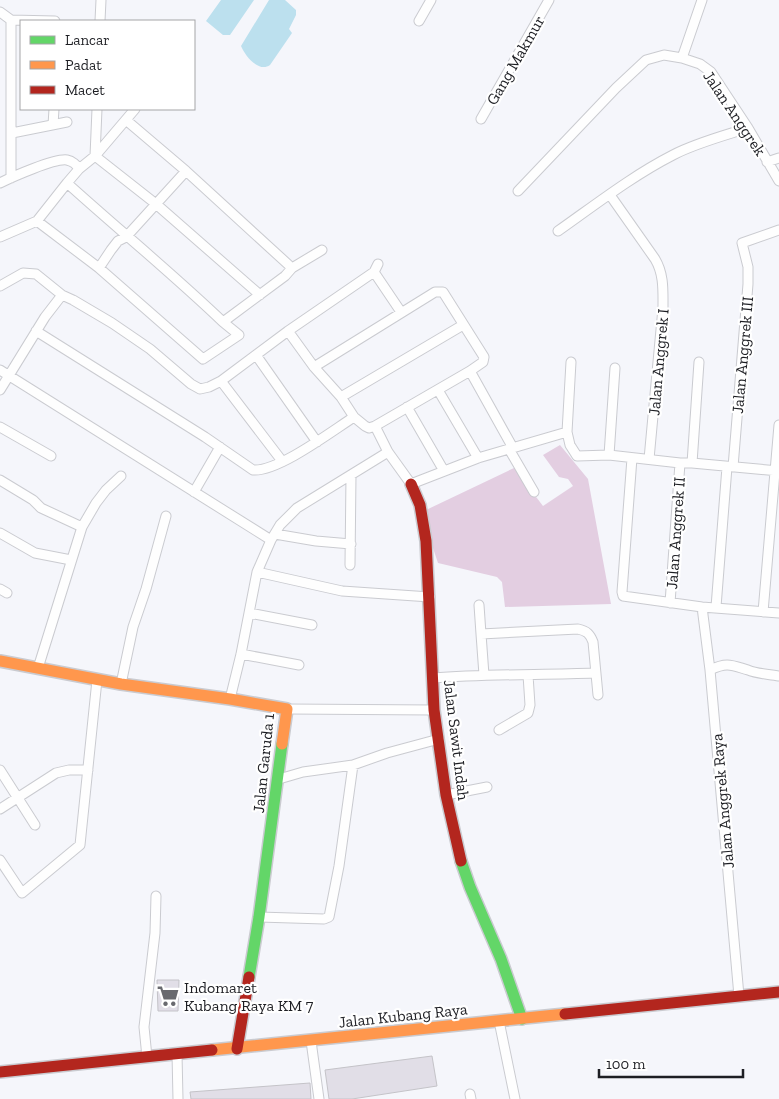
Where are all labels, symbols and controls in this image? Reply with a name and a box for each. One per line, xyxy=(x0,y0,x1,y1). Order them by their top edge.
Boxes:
street label: Gang Makmur xyxy=(482,12,549,108)
legend xyxy=(20,20,195,110)
text: Lancar xyxy=(65,31,110,49)
text: Padat xyxy=(65,56,102,74)
street label: Jalan Anggrek xyxy=(699,67,770,160)
text: Macet xyxy=(65,81,105,99)
street label: Jalan Anggrek III xyxy=(728,296,757,414)
street label: Jalan Anggrek I xyxy=(644,308,673,416)
street label: Jalan Anggrek II xyxy=(662,476,689,590)
street label: Jalan Sawit Indah xyxy=(440,679,473,802)
street label: Jalan Garuda 1 xyxy=(249,712,278,814)
street label: Jalan Anggrek Raya xyxy=(707,732,738,869)
place label: Indomaret Kubang Raya KM 7 xyxy=(184,978,314,1015)
supermarket icon: Indomaret Kubang Raya KM 7 xyxy=(155,983,181,1009)
street label: Jalan Kubang Raya xyxy=(338,999,469,1032)
scale bar xyxy=(599,1046,743,1078)
text: 100 m xyxy=(606,1055,645,1073)

